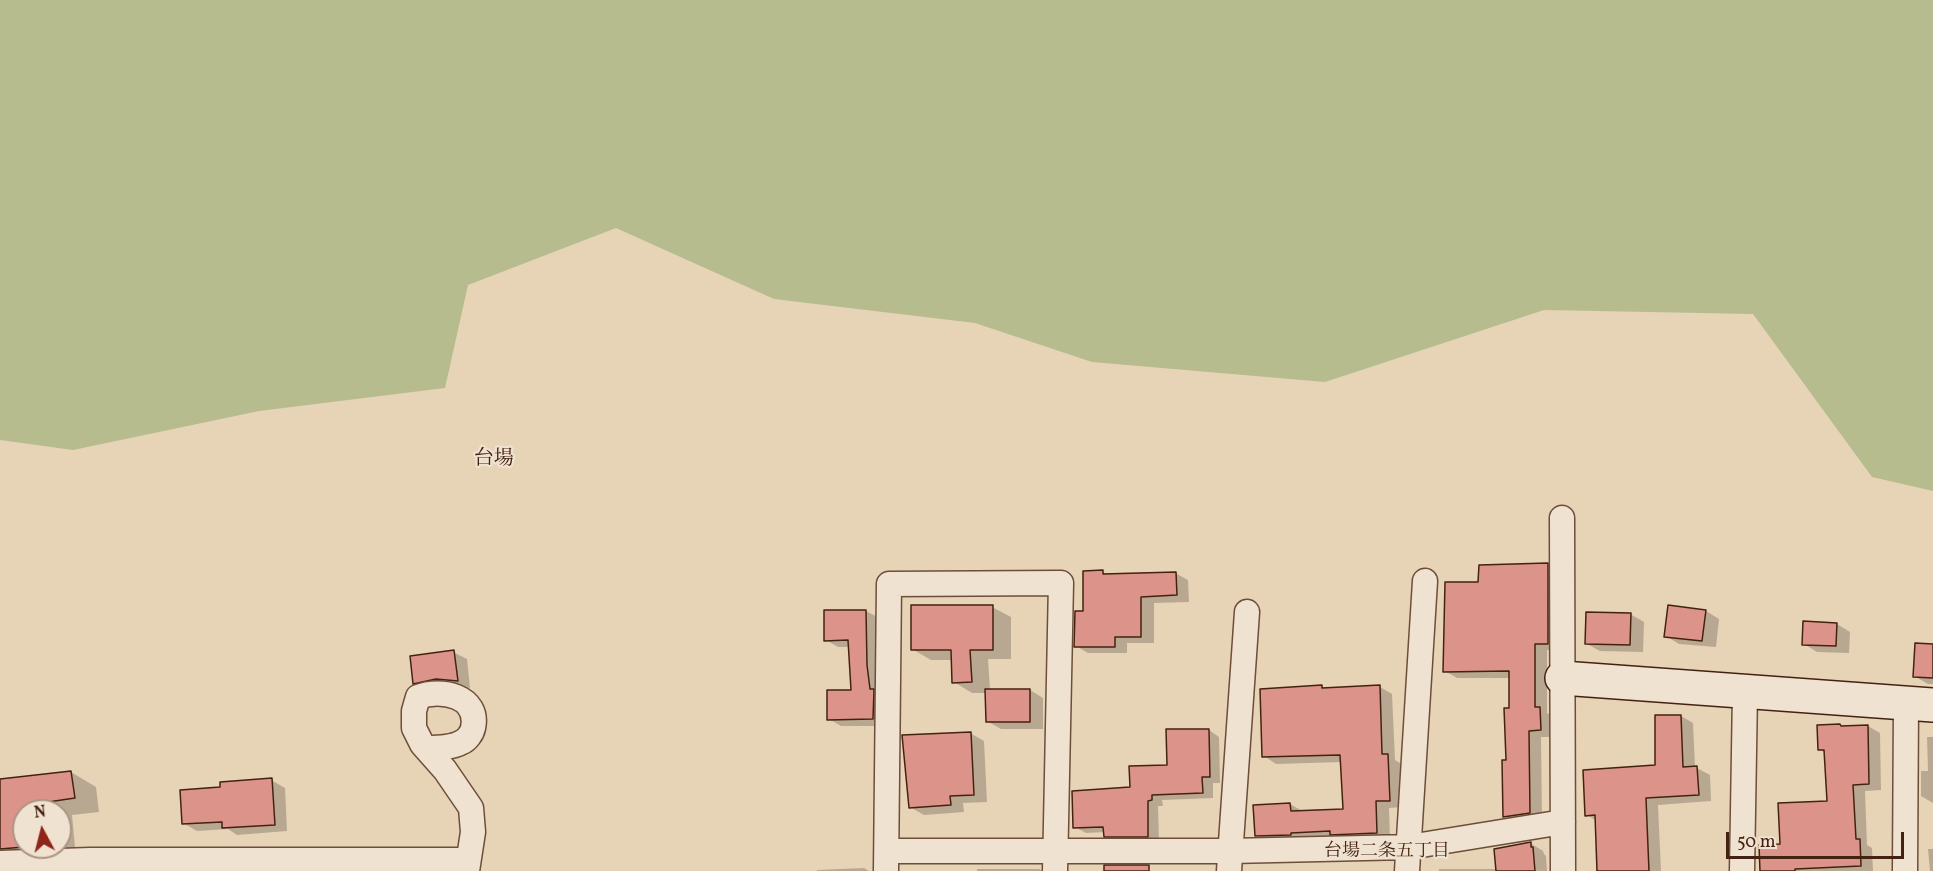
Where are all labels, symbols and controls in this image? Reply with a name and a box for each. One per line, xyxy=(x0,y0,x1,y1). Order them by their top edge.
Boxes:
district label: 台場 xyxy=(474,448,514,472)
north arrow xyxy=(12,799,72,859)
text: N xyxy=(33,801,47,825)
scale bar xyxy=(1729,820,1908,858)
text: 50 m xyxy=(1737,830,1776,855)
district label: 台場二条五丁目 xyxy=(1324,842,1450,864)

